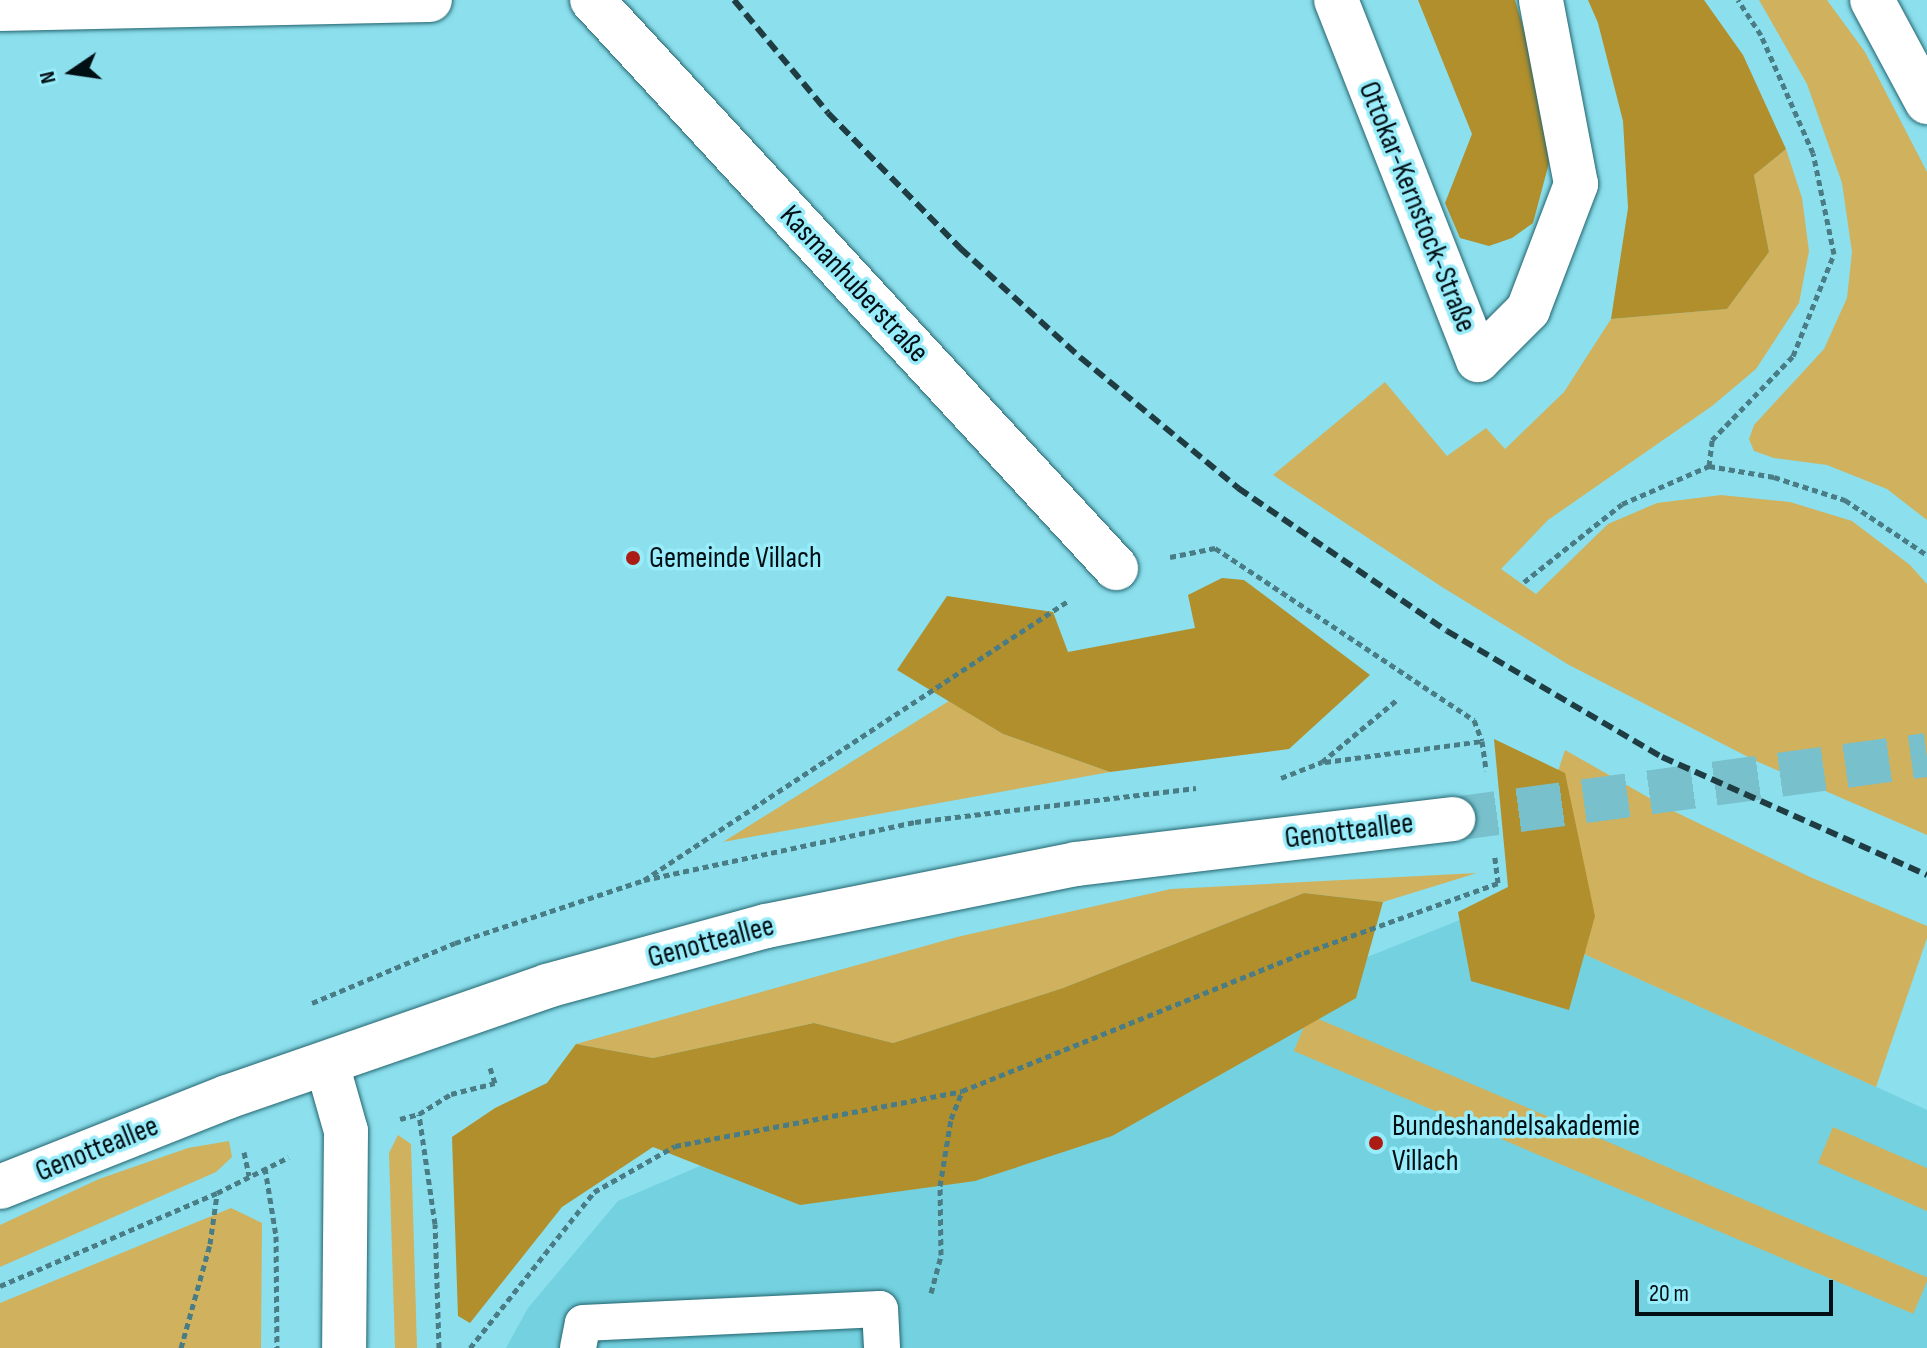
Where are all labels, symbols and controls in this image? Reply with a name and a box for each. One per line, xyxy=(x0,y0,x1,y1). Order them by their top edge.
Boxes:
north arrow xyxy=(32,32,112,112)
text: N xyxy=(34,69,63,86)
street label: Ottokar-Kernstock-Straße xyxy=(1350,76,1484,338)
street label: Kasmanhuberstraße xyxy=(772,198,936,370)
place label: Gemeinde Villach xyxy=(649,540,822,576)
marker: Gemeinde Villach xyxy=(624,549,642,567)
street label: Genotteallee xyxy=(1283,805,1415,857)
street label: Genotteallee xyxy=(644,908,778,976)
street label: Genotteallee xyxy=(30,1108,164,1190)
place label: Bundeshandelsakademie Villach xyxy=(1392,1108,1640,1178)
marker: Bundeshandelsakademie Villach xyxy=(1367,1134,1385,1152)
scale bar xyxy=(1639,1264,1837,1314)
text: 20 m xyxy=(1649,1279,1689,1308)

